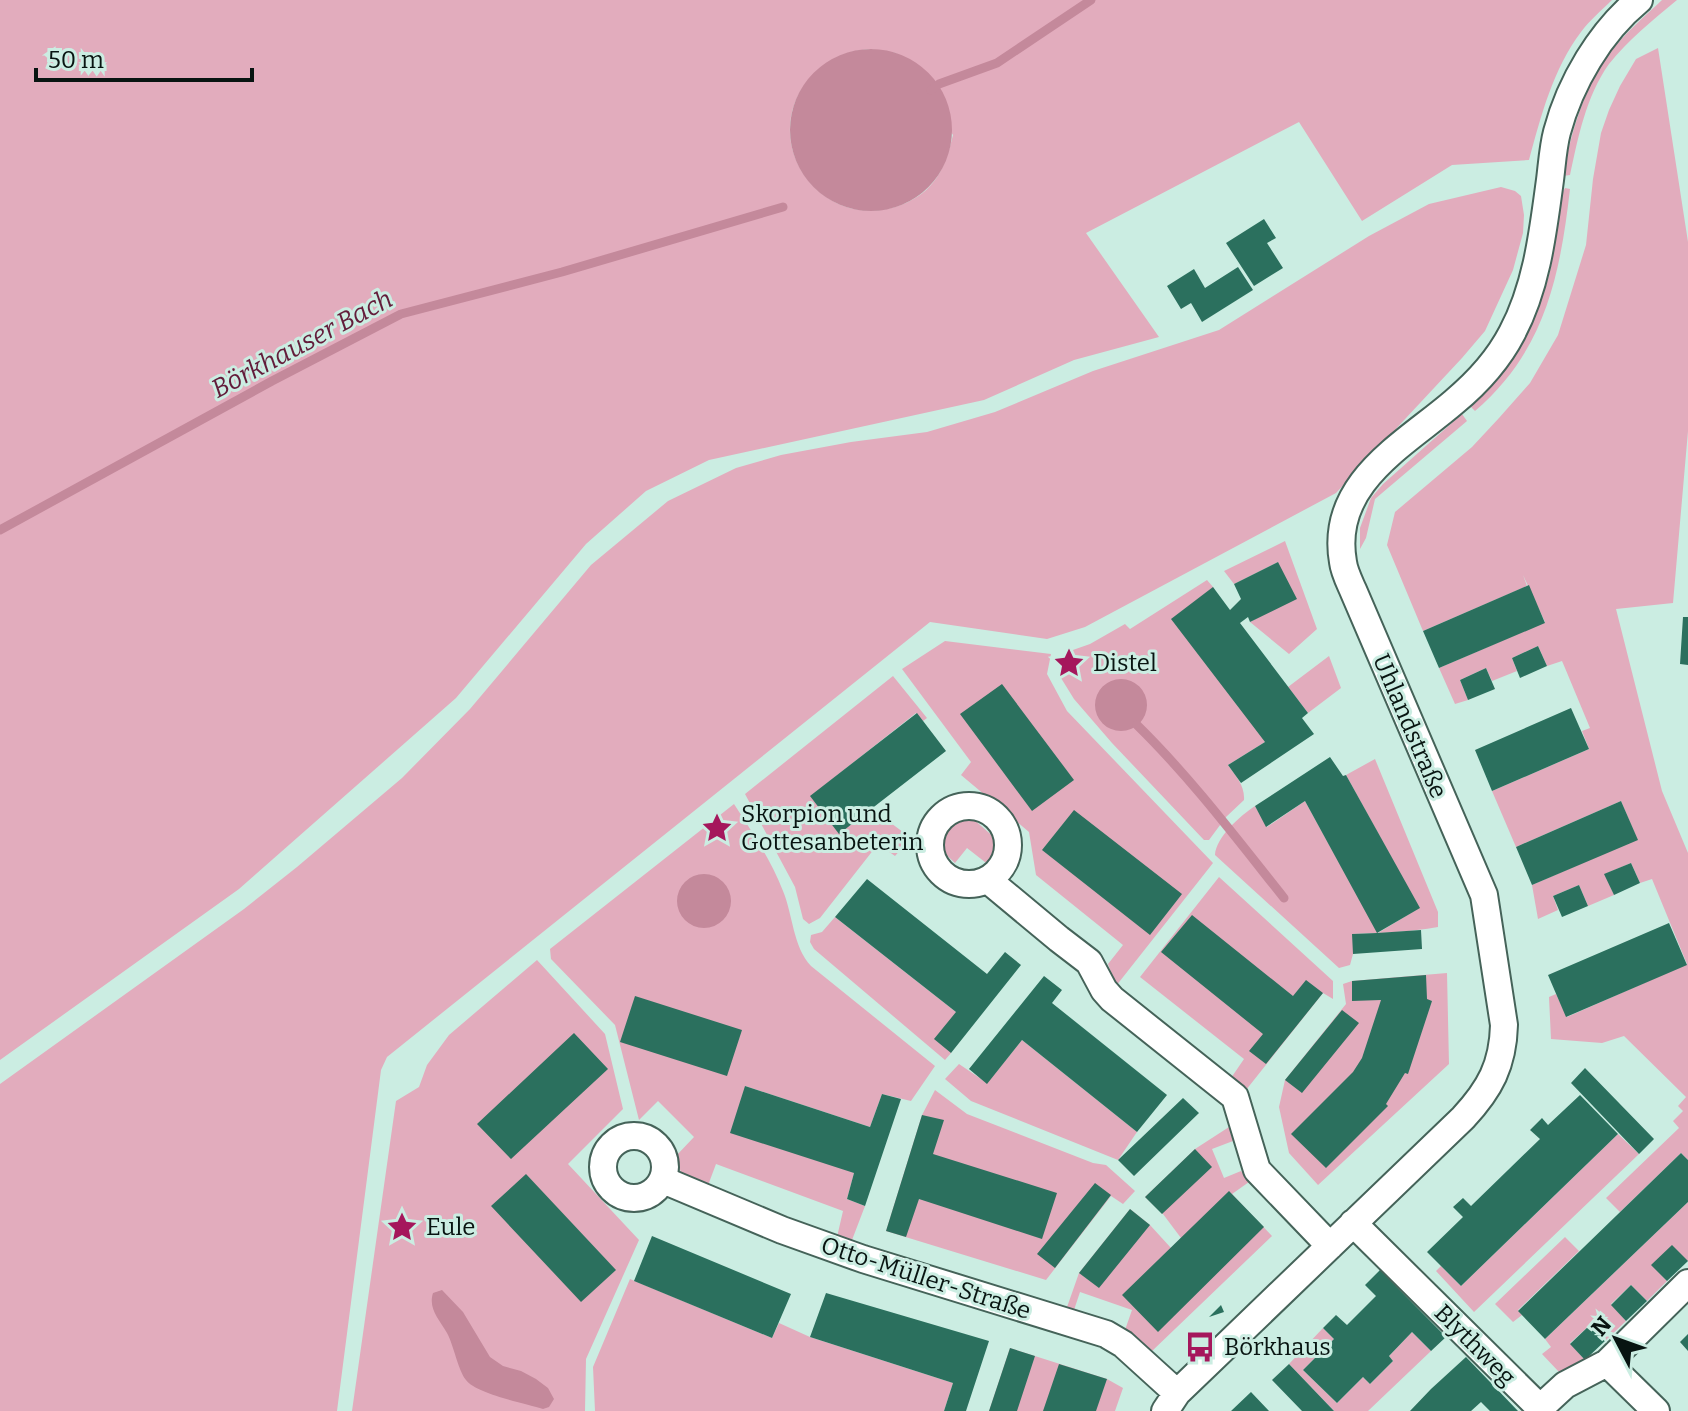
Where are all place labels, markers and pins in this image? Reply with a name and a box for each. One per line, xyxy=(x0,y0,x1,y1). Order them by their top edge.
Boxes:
place icon: Distel xyxy=(1052,646,1086,680)
place label: Distel xyxy=(1093,649,1157,677)
place label: Skorpion und Gottesanbeterin xyxy=(741,800,924,856)
place icon: Skorpion und Gottesanbeterin xyxy=(700,811,734,845)
place icon: Eule xyxy=(385,1210,419,1244)
place label: Eule xyxy=(426,1213,475,1241)
bus stop icon: Börkhaus xyxy=(1183,1330,1217,1364)
place label: Börkhaus xyxy=(1224,1333,1331,1361)

